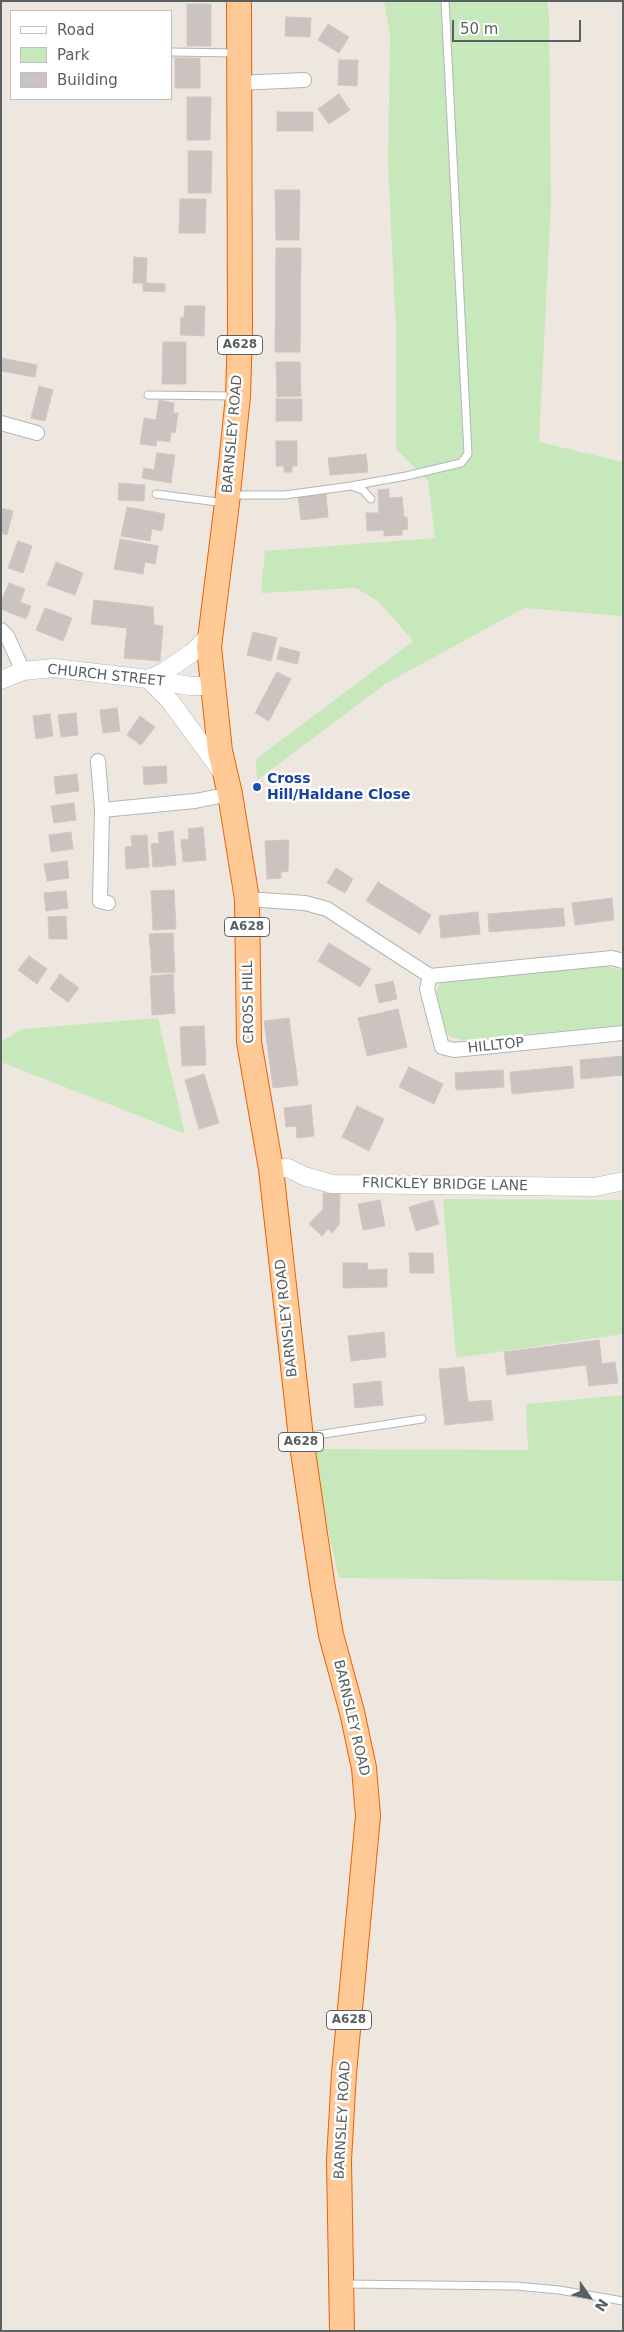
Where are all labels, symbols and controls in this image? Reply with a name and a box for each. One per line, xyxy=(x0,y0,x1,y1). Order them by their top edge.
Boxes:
legend xyxy=(10,10,172,100)
scale bar xyxy=(454,10,583,42)
text: 50 m xyxy=(460,20,498,38)
text: Road xyxy=(57,21,95,39)
text: Park xyxy=(57,46,89,64)
text: Building xyxy=(57,71,118,89)
road number: A628 xyxy=(218,336,262,354)
street label: BARNSLEY ROAD xyxy=(219,374,247,494)
street label: CHURCH STREET xyxy=(47,661,165,691)
place label: Cross Hill/Haldane Close xyxy=(267,771,411,804)
marker: Cross Hill/Haldane Close xyxy=(251,781,263,793)
road number: A628 xyxy=(224,918,270,936)
street label: CROSS HILL xyxy=(240,960,258,1044)
street label: HILLTOP xyxy=(467,1035,525,1057)
street label: FRICKLEY BRIDGE LANE xyxy=(362,1175,528,1195)
street label: BARNSLEY ROAD xyxy=(272,1258,302,1378)
road number: A628 xyxy=(278,1432,324,1451)
street label: BARNSLEY ROAD xyxy=(329,1658,373,1778)
road number: A628 xyxy=(326,2010,372,2030)
street label: BARNSLEY ROAD xyxy=(332,2060,354,2180)
north arrow xyxy=(564,2272,614,2322)
text: N xyxy=(592,2296,611,2314)

